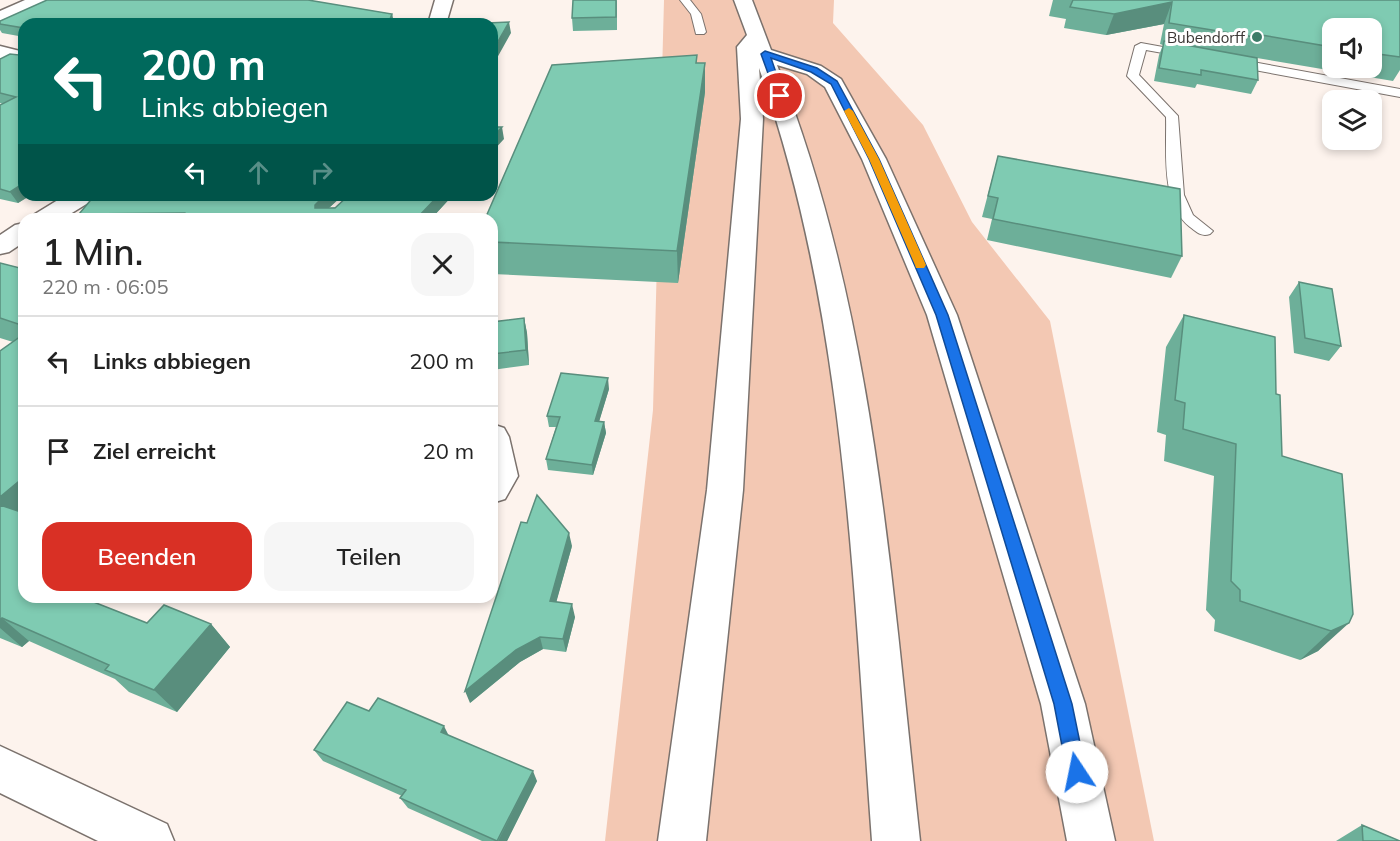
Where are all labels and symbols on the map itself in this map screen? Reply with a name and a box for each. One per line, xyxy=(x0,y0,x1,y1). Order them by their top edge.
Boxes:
place label: Bubendorff xyxy=(1167,28,1246,47)
marker: Bubendorff xyxy=(1250,30,1264,44)
pin xyxy=(754,70,805,121)
position arrow xyxy=(1045,740,1109,804)

